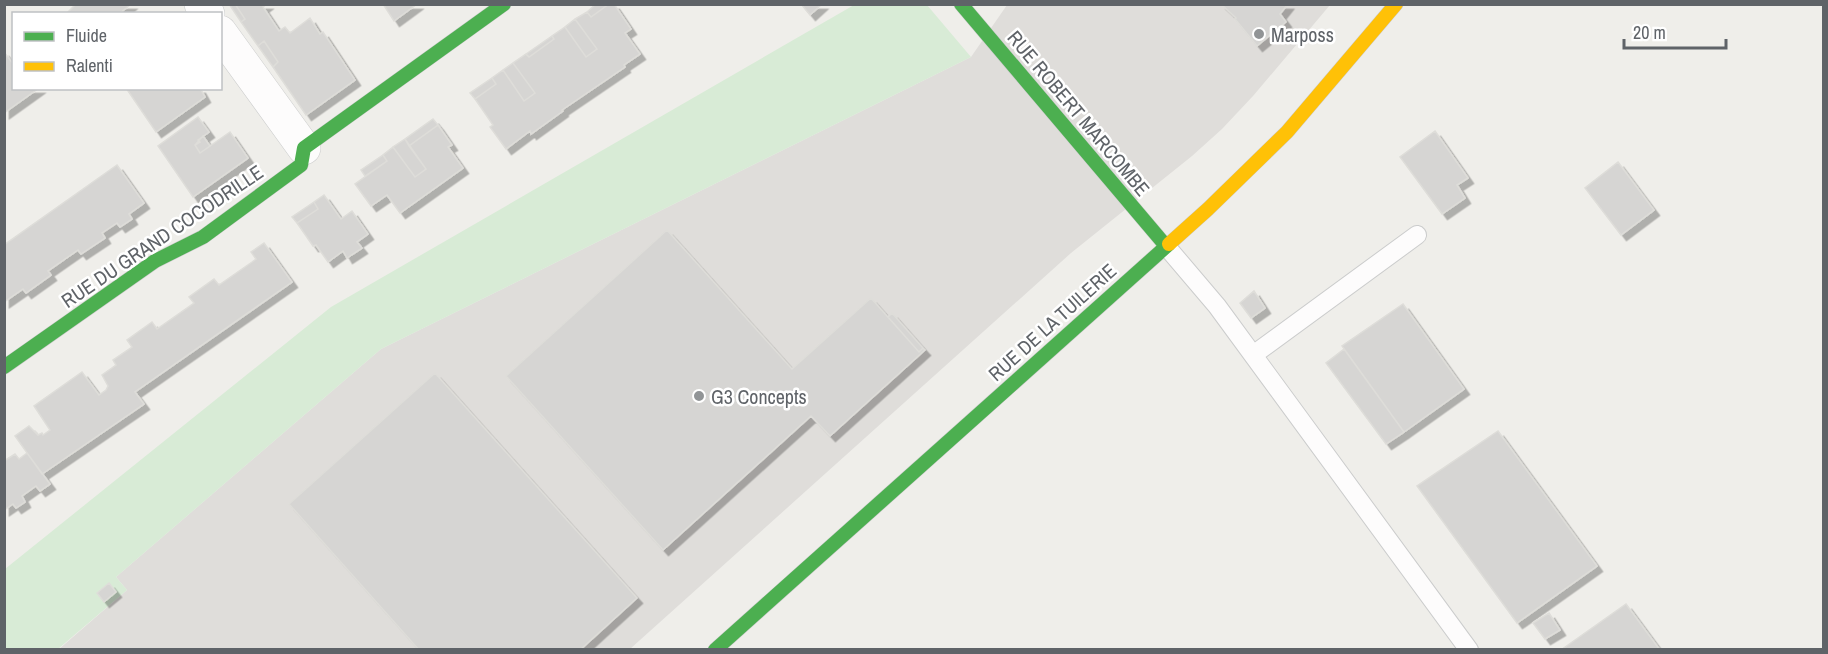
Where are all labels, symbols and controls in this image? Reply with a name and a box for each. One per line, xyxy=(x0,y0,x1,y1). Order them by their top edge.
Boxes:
legend xyxy=(12,12,222,90)
scale bar xyxy=(1624,12,1726,50)
text: 20 m xyxy=(1633,20,1666,45)
place label: Marposs xyxy=(1271,21,1334,48)
text: Fluide xyxy=(66,23,107,48)
street label: RUE ROBERT MARCOMBE xyxy=(1002,25,1156,201)
marker: Marposs xyxy=(1252,27,1266,41)
text: Ralenti xyxy=(66,53,113,78)
street label: RUE DU GRAND COCODRILLE xyxy=(56,158,268,314)
street label: RUE DE LA TUILERIE xyxy=(982,257,1122,387)
place label: G3 Concepts xyxy=(711,383,807,410)
marker: G3 Concepts xyxy=(692,389,706,403)

